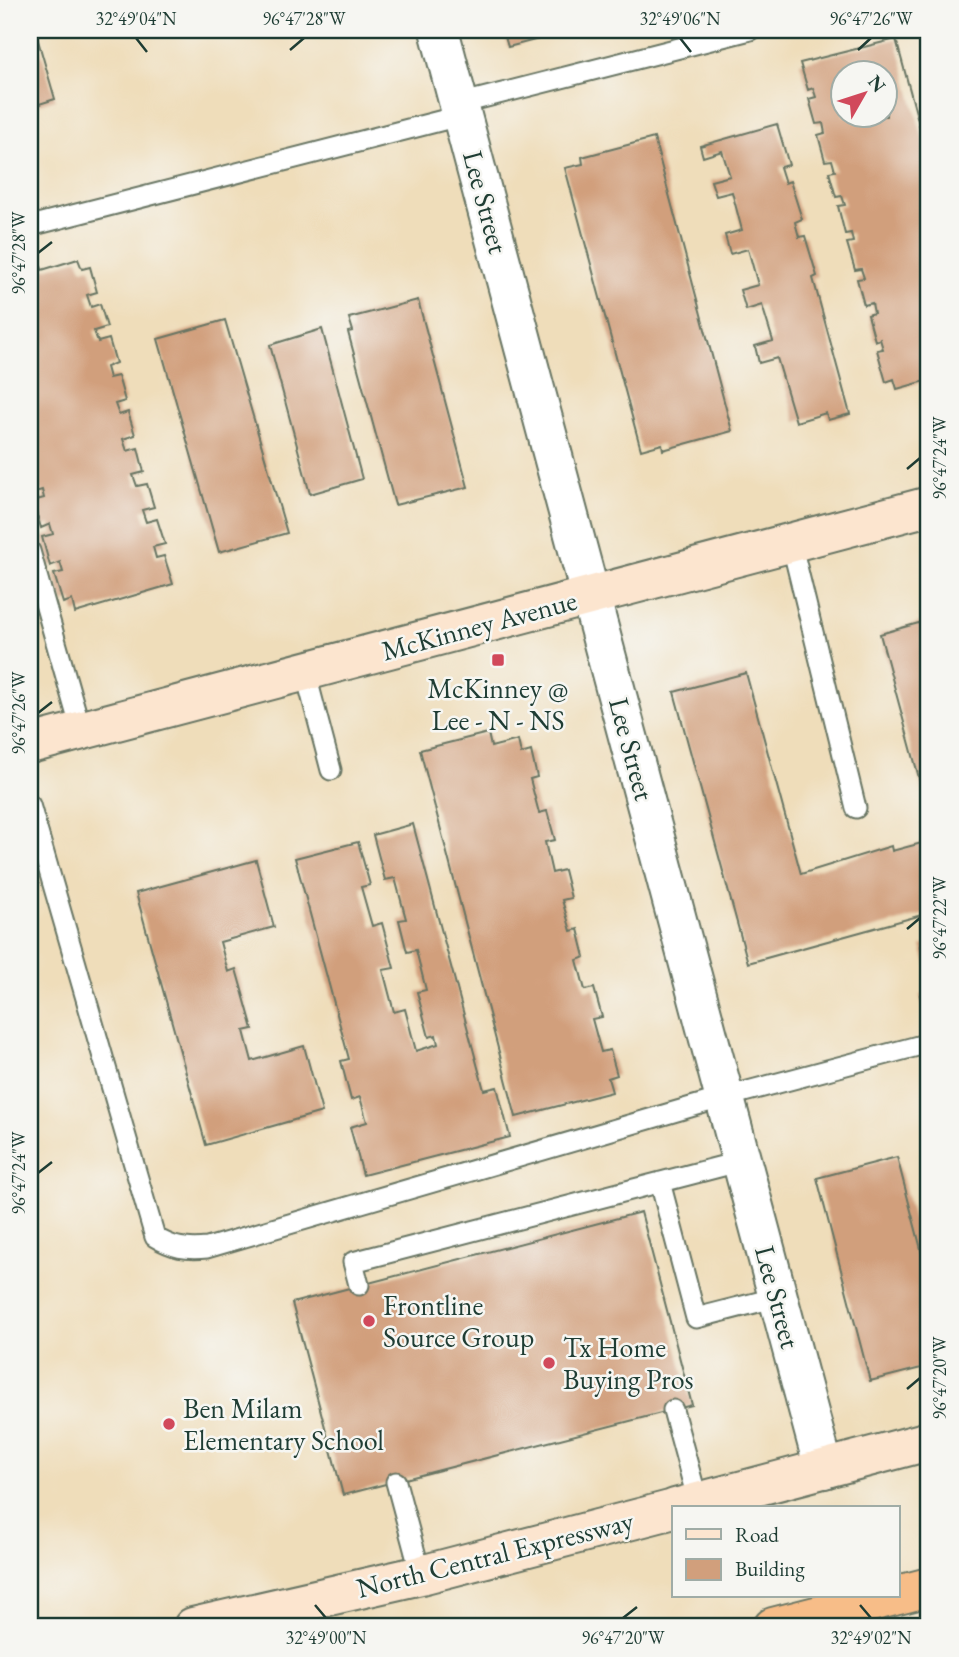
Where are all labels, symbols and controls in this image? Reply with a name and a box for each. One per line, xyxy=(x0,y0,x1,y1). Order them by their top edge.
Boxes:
text: 32°49'04"N xyxy=(96,7,177,30)
text: 96°47'28"W xyxy=(262,7,346,30)
text: 32°49'06"N xyxy=(640,7,721,30)
text: 96°47'26"W xyxy=(829,7,913,30)
north arrow xyxy=(830,60,900,130)
text: N xyxy=(862,70,892,98)
street label: Lee Street xyxy=(455,147,517,258)
text: 96°47'28"W xyxy=(7,211,30,295)
text: 96°47'24"W xyxy=(928,416,951,500)
street label: McKinney Avenue xyxy=(377,582,581,668)
marker: McKinney @ Lee - N - NS xyxy=(490,652,506,668)
place label: McKinney @ Lee - N - NS xyxy=(427,670,569,738)
text: 96°47'26"W xyxy=(7,671,30,755)
street label: Lee Street xyxy=(601,694,663,805)
text: 96°47'22"W xyxy=(928,876,951,960)
text: 96°47'24"W xyxy=(7,1131,30,1215)
street label: Lee Street xyxy=(747,1242,809,1353)
place label: Frontline Source Group xyxy=(383,1287,534,1355)
marker: Frontline Source Group xyxy=(361,1313,377,1329)
place label: Tx Home Buying Pros xyxy=(563,1329,694,1397)
text: 96°47'20"W xyxy=(928,1336,951,1420)
marker: Tx Home Buying Pros xyxy=(541,1355,557,1371)
place label: Ben Milam Elementary School xyxy=(183,1390,384,1458)
marker: Ben Milam Elementary School xyxy=(161,1416,177,1432)
street label: North Central Expressway xyxy=(353,1502,638,1606)
legend xyxy=(672,1506,900,1598)
text: Road xyxy=(735,1521,779,1548)
text: Building xyxy=(735,1555,805,1582)
text: 32°49'00"N xyxy=(286,1626,367,1649)
text: 96°47'20"W xyxy=(581,1626,665,1649)
text: 32°49'02"N xyxy=(831,1626,912,1649)

